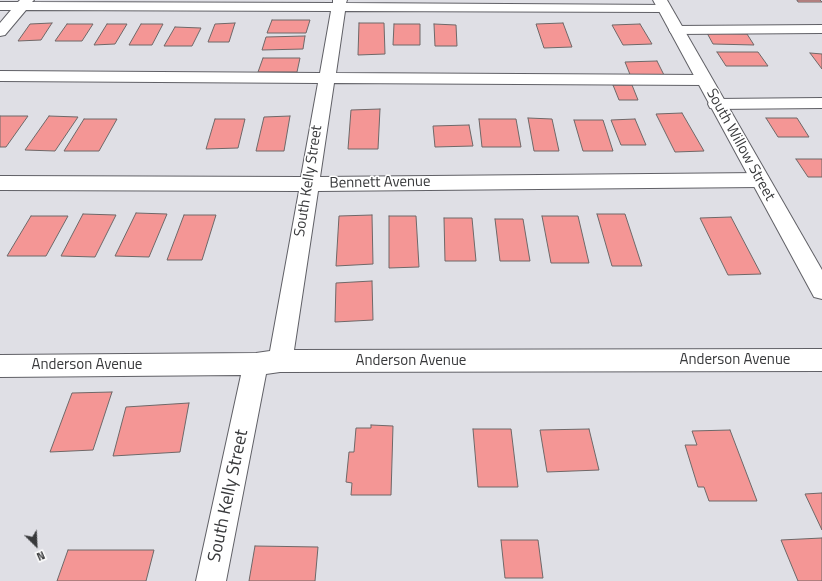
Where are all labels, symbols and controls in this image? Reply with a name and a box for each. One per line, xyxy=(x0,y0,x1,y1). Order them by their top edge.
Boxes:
street label: South Willow Street xyxy=(702,86,778,204)
street label: South Kelly Street xyxy=(291,124,327,238)
street label: Bennett Avenue xyxy=(329,173,431,193)
street label: Anderson Avenue xyxy=(680,351,790,369)
street label: Anderson Avenue xyxy=(356,352,466,370)
street label: Anderson Avenue xyxy=(32,356,142,374)
street label: South Kelly Street xyxy=(204,428,254,564)
north arrow xyxy=(16,525,56,565)
text: N xyxy=(34,547,48,565)

